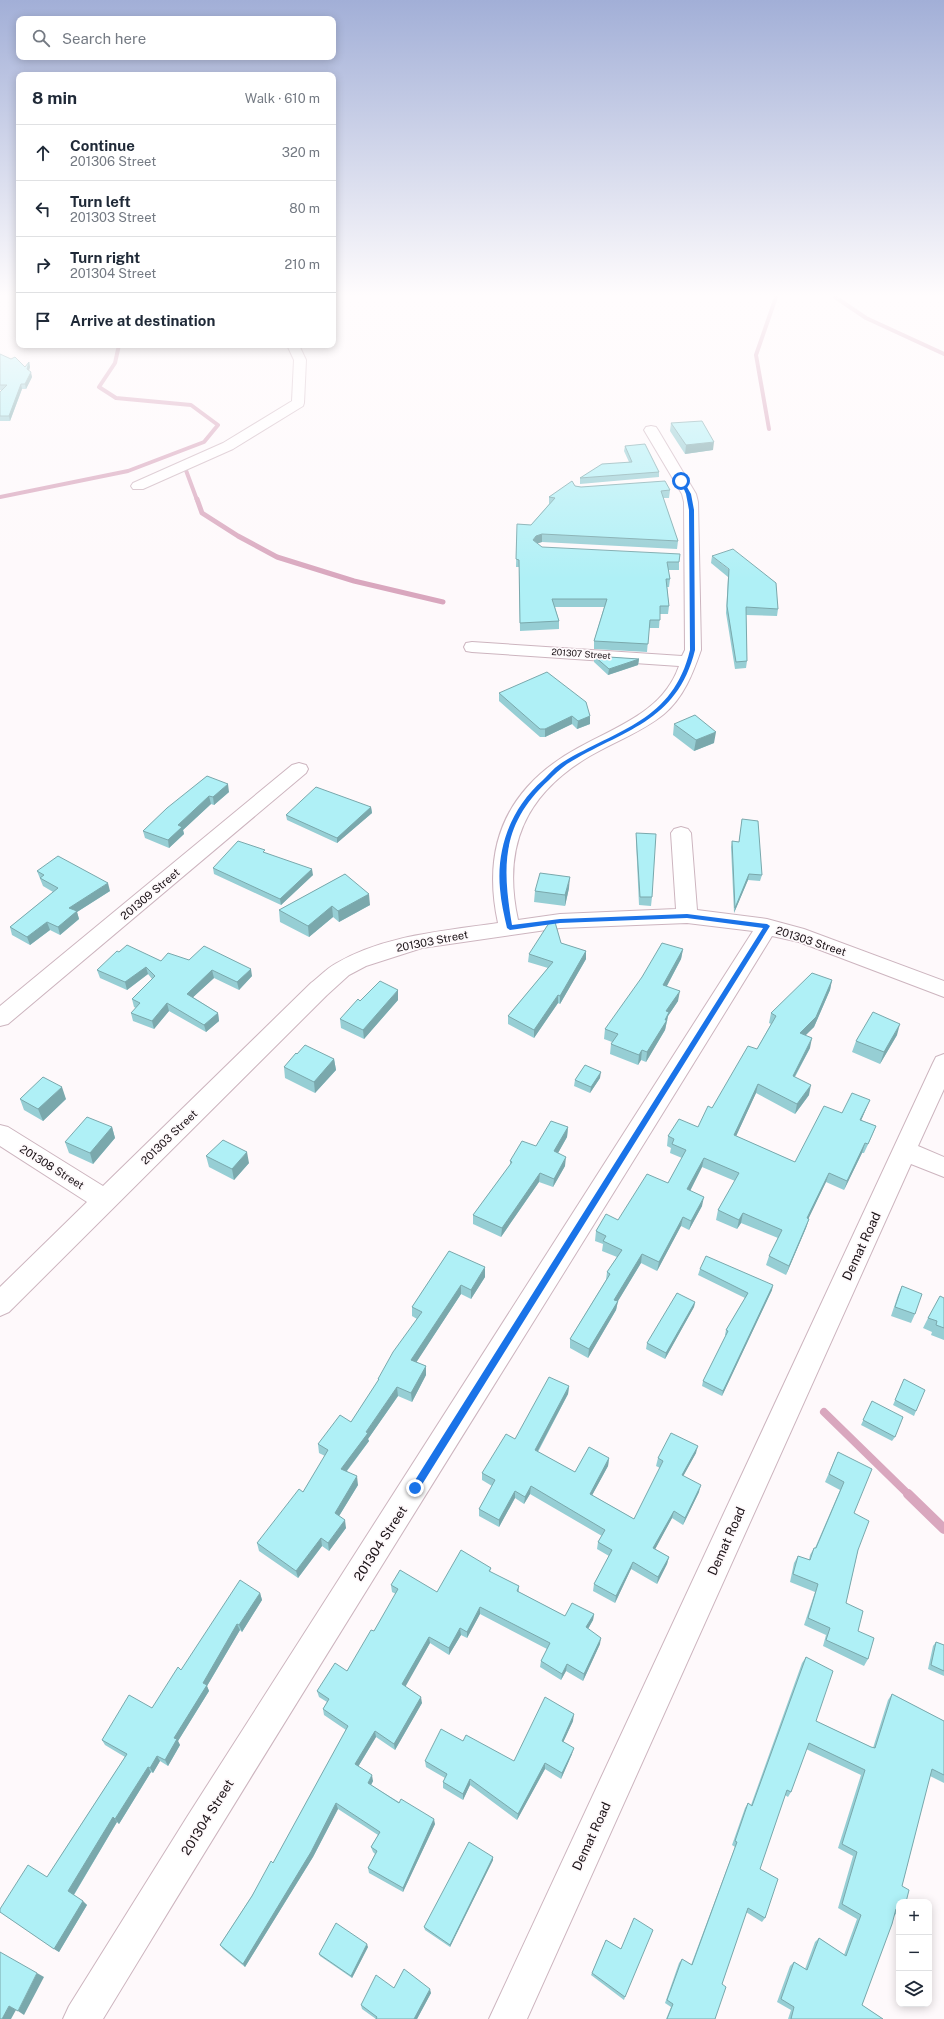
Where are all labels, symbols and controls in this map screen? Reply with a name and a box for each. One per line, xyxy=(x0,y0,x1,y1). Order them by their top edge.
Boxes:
search box xyxy=(16,16,336,60)
icon: search xyxy=(30,27,52,49)
text: Search here xyxy=(62,30,146,47)
text: 8 min xyxy=(32,88,77,108)
text: Walk · 610 m xyxy=(245,91,320,106)
text: Continue xyxy=(70,137,135,154)
icon: ahead xyxy=(32,142,54,164)
text: 320 m xyxy=(282,145,320,160)
text: 201306 Street xyxy=(70,154,156,169)
text: Turn left xyxy=(70,193,131,210)
icon: left xyxy=(32,198,54,220)
text: 80 m xyxy=(289,201,320,216)
text: 201303 Street xyxy=(70,210,156,225)
text: Turn right xyxy=(70,249,140,266)
icon: right xyxy=(32,254,54,276)
text: 210 m xyxy=(285,257,320,272)
text: 201304 Street xyxy=(70,266,156,281)
icon: arrive xyxy=(32,310,54,332)
text: Arrive at destination xyxy=(70,312,215,329)
route start xyxy=(672,472,690,490)
street label: 201307 Street xyxy=(551,646,612,661)
street label: 201309 Street xyxy=(118,866,182,922)
street label: 201303 Street xyxy=(774,924,848,958)
street label: 201303 Street xyxy=(395,928,469,954)
street label: 201303 Street xyxy=(139,1107,199,1167)
street label: 201308 Street xyxy=(18,1143,86,1191)
street label: Demat Road xyxy=(839,1210,884,1283)
route end xyxy=(406,1479,424,1497)
street label: 201304 Street xyxy=(351,1503,410,1584)
street label: Demat Road xyxy=(705,1505,748,1578)
street label: 201304 Street xyxy=(178,1777,237,1858)
street label: Demat Road xyxy=(569,1800,614,1873)
map controls xyxy=(896,1899,932,2007)
button: + xyxy=(896,1899,932,1935)
button: − xyxy=(896,1935,932,1971)
button: layers xyxy=(896,1971,932,2007)

